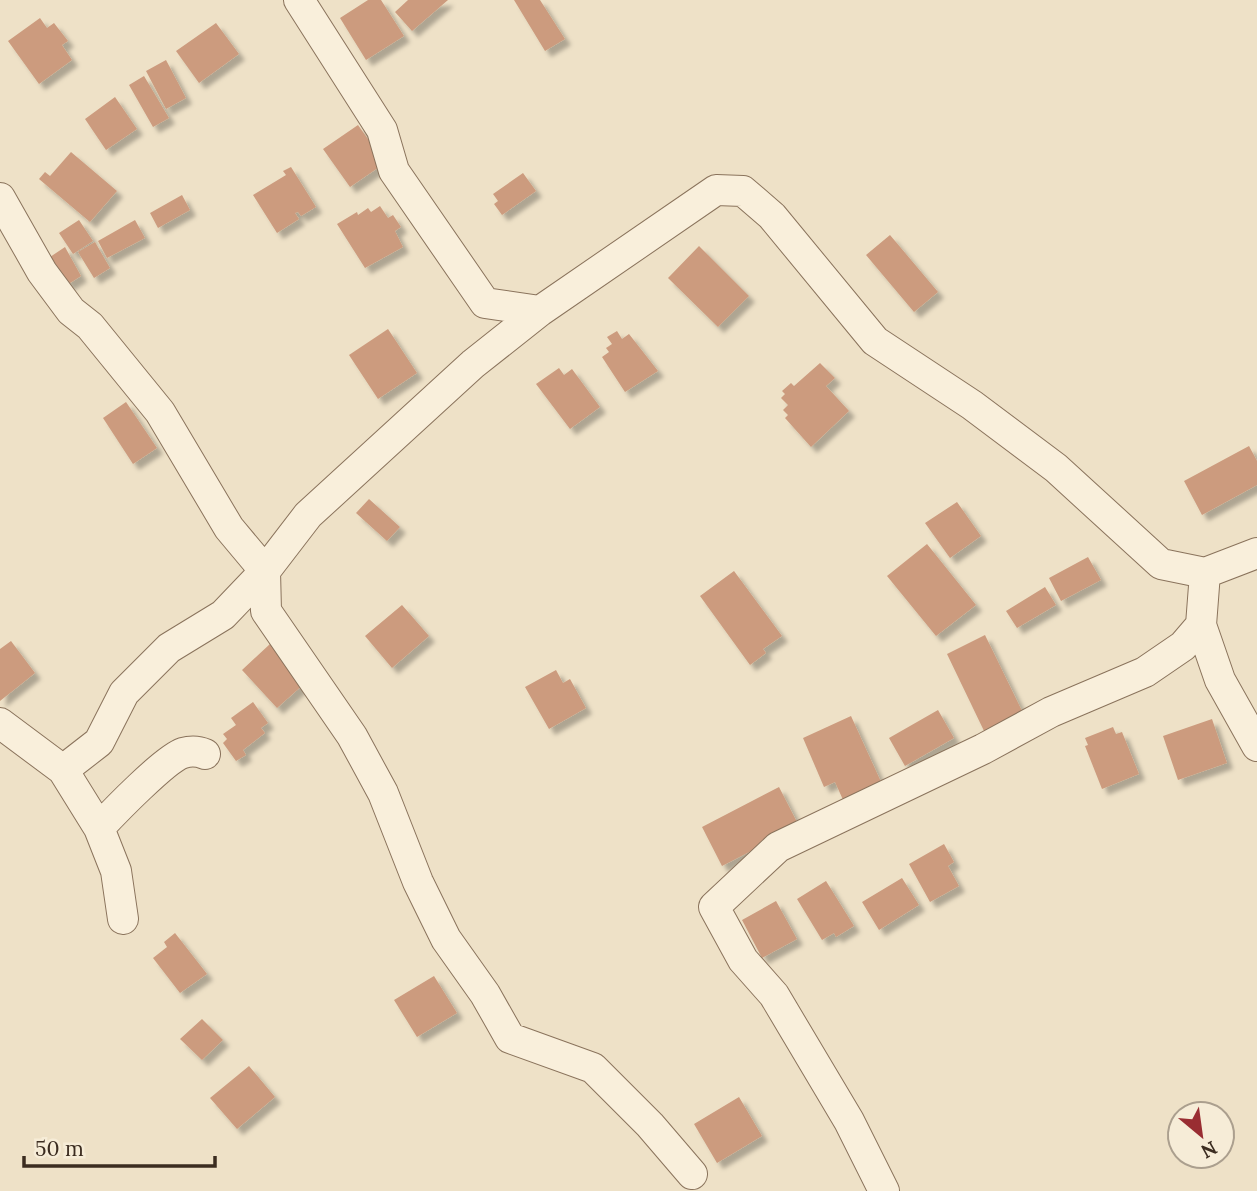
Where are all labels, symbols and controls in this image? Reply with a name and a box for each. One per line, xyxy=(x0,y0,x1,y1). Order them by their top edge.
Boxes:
north arrow xyxy=(1166,1100,1236,1170)
scale bar xyxy=(24,1124,215,1168)
text: 50 m xyxy=(35,1135,84,1162)
text: N xyxy=(1197,1136,1221,1164)

